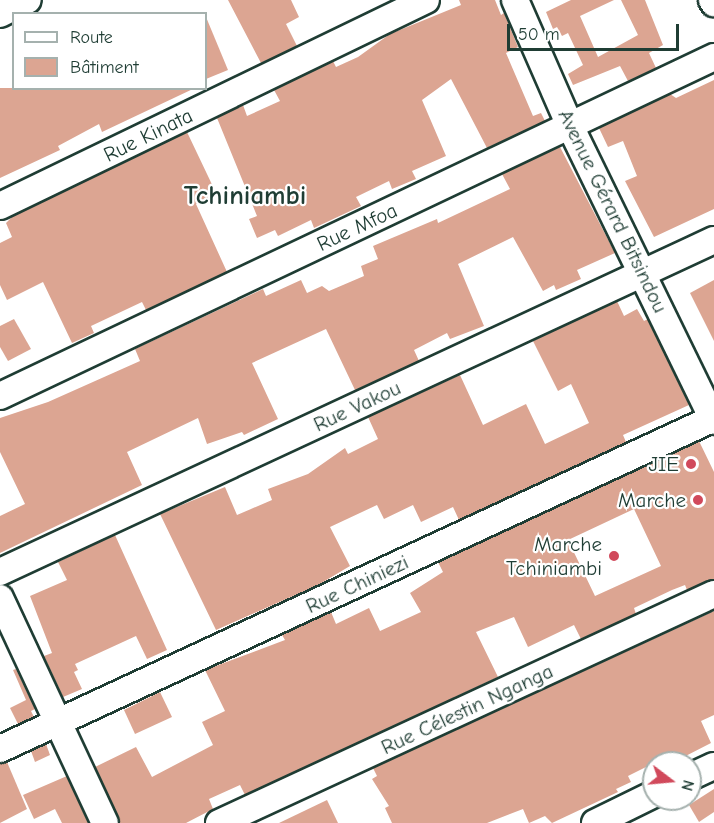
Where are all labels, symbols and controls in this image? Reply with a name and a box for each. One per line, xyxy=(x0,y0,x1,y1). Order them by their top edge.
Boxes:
legend xyxy=(12,12,207,90)
scale bar xyxy=(510,12,682,50)
text: 50 m xyxy=(518,24,560,45)
text: Route xyxy=(70,27,113,48)
text: Bâtiment xyxy=(70,57,139,78)
street label: Rue Kinata xyxy=(99,103,197,167)
street label: Avenue Gérard Bitsindou xyxy=(553,105,673,317)
district label: Tchiniambi xyxy=(184,180,306,212)
street label: Rue Mfoa xyxy=(313,197,401,257)
street label: Rue Vakou xyxy=(309,375,405,437)
place label: JIE xyxy=(649,451,679,477)
marker: JIE xyxy=(684,457,698,471)
place label: Marche xyxy=(618,487,686,513)
marker: Marche xyxy=(691,493,705,507)
place label: Marche Tchiniambi xyxy=(506,531,602,581)
street label: Rue Chiniezi xyxy=(302,549,412,619)
marker: Marche Tchiniambi xyxy=(607,549,621,563)
street label: Rue Célestin Nganga xyxy=(377,658,557,760)
north arrow xyxy=(642,751,702,811)
text: N xyxy=(677,778,697,793)

